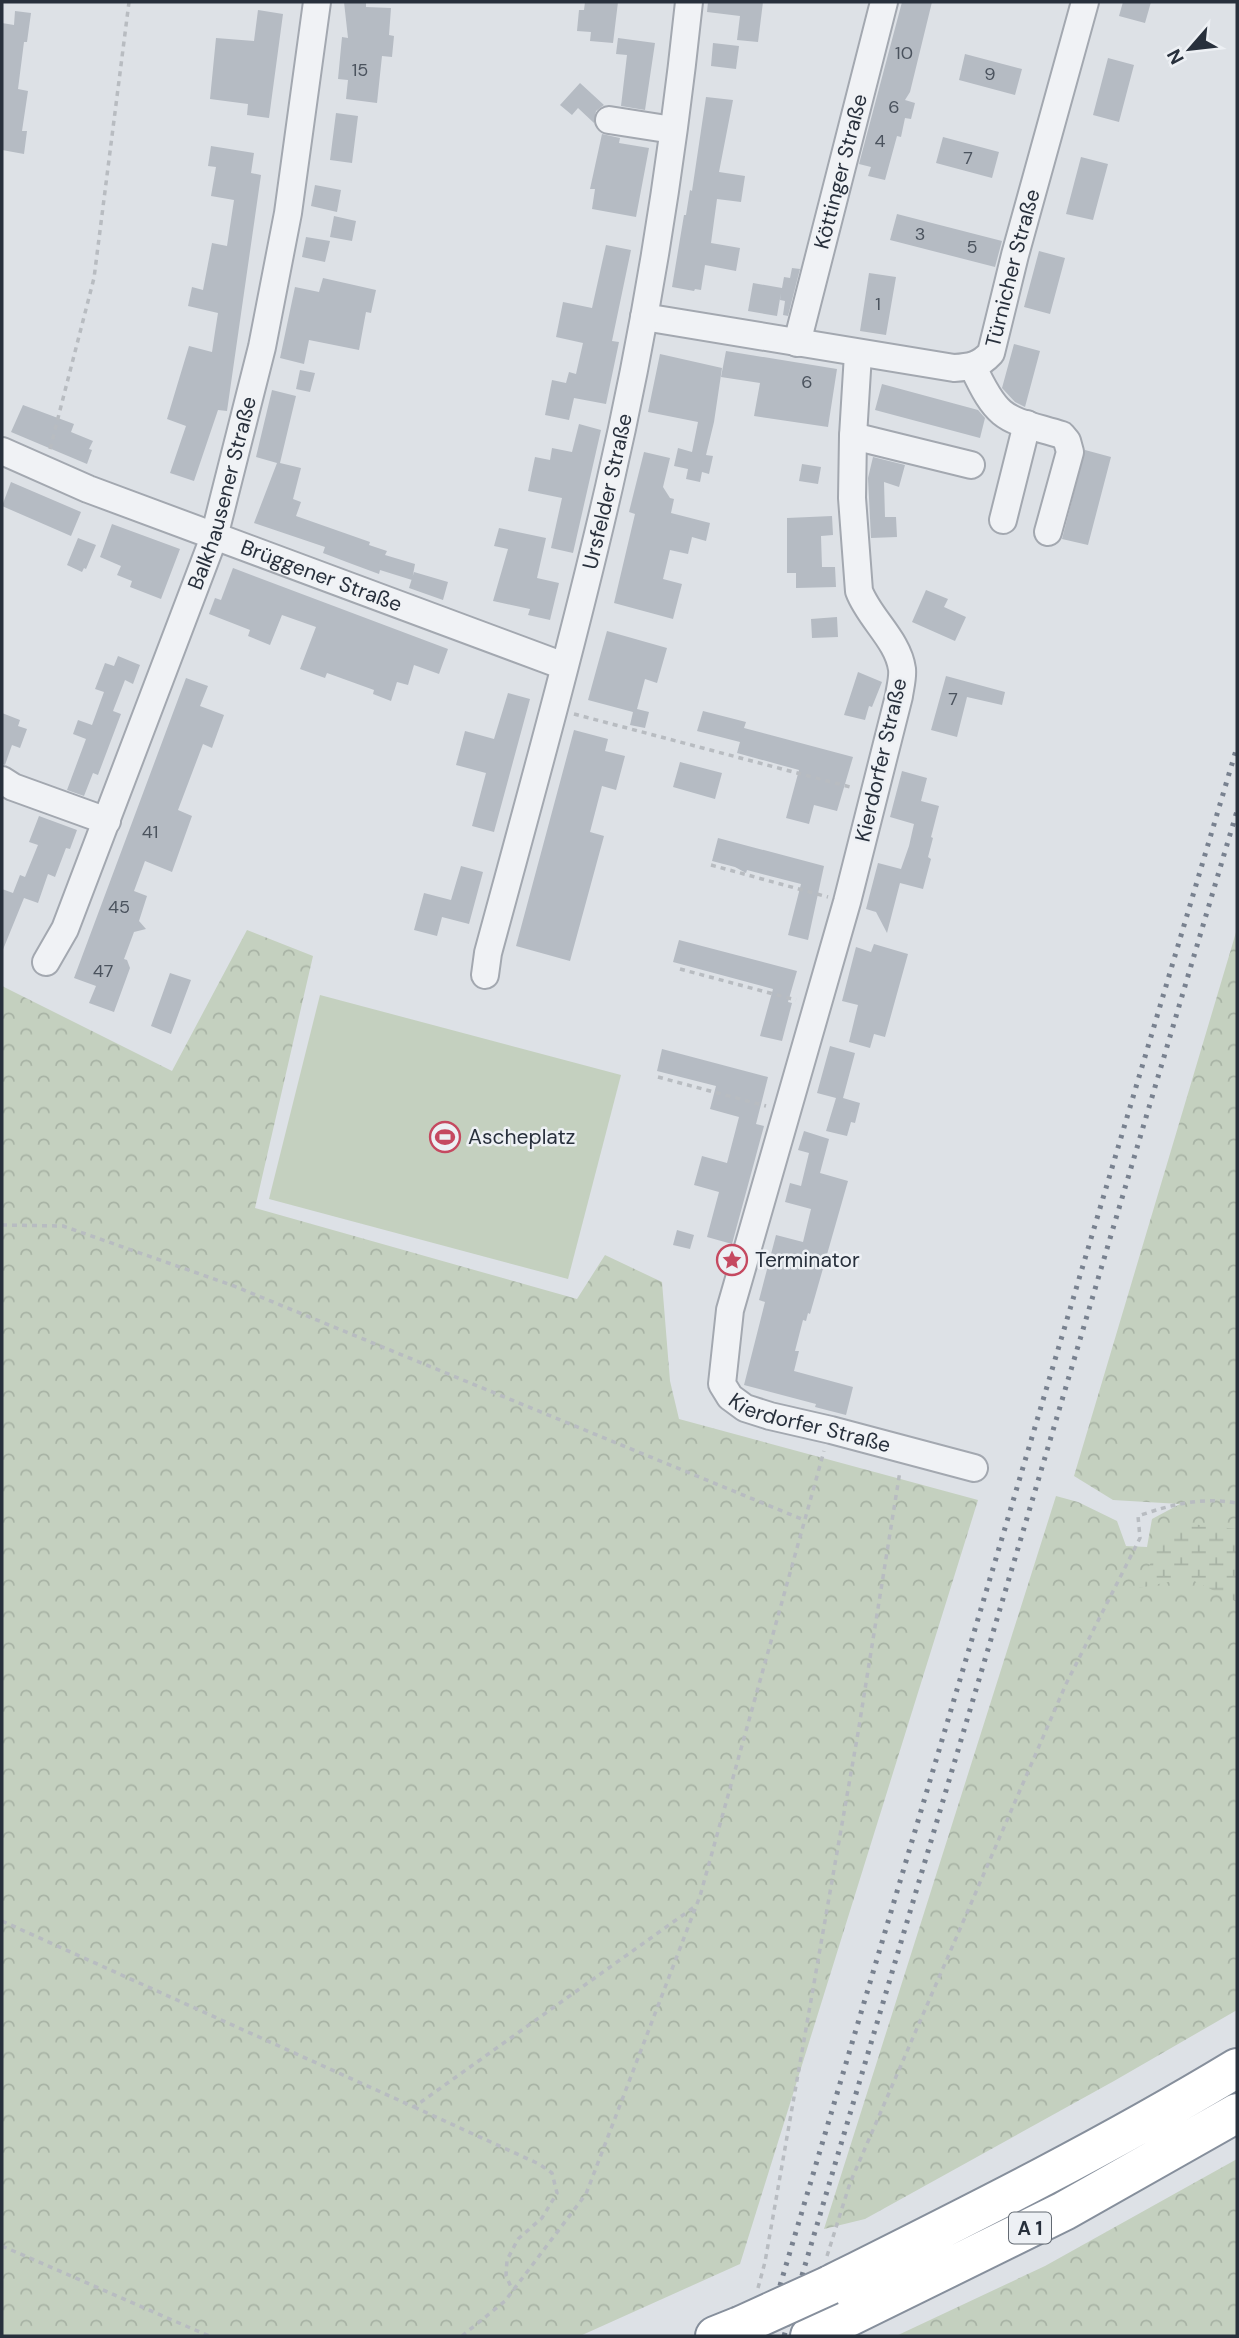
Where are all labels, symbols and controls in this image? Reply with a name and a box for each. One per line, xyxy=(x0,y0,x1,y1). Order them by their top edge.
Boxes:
north arrow xyxy=(1155,14,1225,84)
house number: 10 xyxy=(895,41,913,65)
text: N xyxy=(1161,45,1190,69)
house number: 15 xyxy=(352,58,368,82)
house number: 9 xyxy=(984,62,996,86)
street label: Köttinger Straße xyxy=(808,91,874,252)
house number: 6 xyxy=(888,95,900,119)
house number: 4 xyxy=(875,129,886,153)
house number: 7 xyxy=(963,146,973,170)
street label: Türnicher Straße xyxy=(979,186,1047,350)
house number: 3 xyxy=(915,222,925,246)
house number: 5 xyxy=(967,235,977,259)
house number: 1 xyxy=(875,292,881,316)
house number: 6 xyxy=(801,370,813,394)
street label: Balkhausener Straße xyxy=(181,393,263,594)
street label: Ursfelder Straße xyxy=(576,411,639,572)
street label: Brüggener Straße xyxy=(237,533,406,619)
street label: Kierdorfer Straße xyxy=(849,675,913,845)
house number: 7 xyxy=(948,687,958,711)
house number: 41 xyxy=(142,820,158,844)
house number: 45 xyxy=(108,895,130,919)
house number: 47 xyxy=(93,959,113,983)
sports icon: Ascheplatz xyxy=(428,1120,462,1154)
place label: Ascheplatz xyxy=(468,1123,575,1151)
place icon: Terminator xyxy=(715,1243,749,1277)
place label: Terminator xyxy=(755,1246,860,1274)
street label: Kierdorfer Straße xyxy=(723,1387,894,1459)
road number: A 1 xyxy=(1009,2212,1051,2244)

